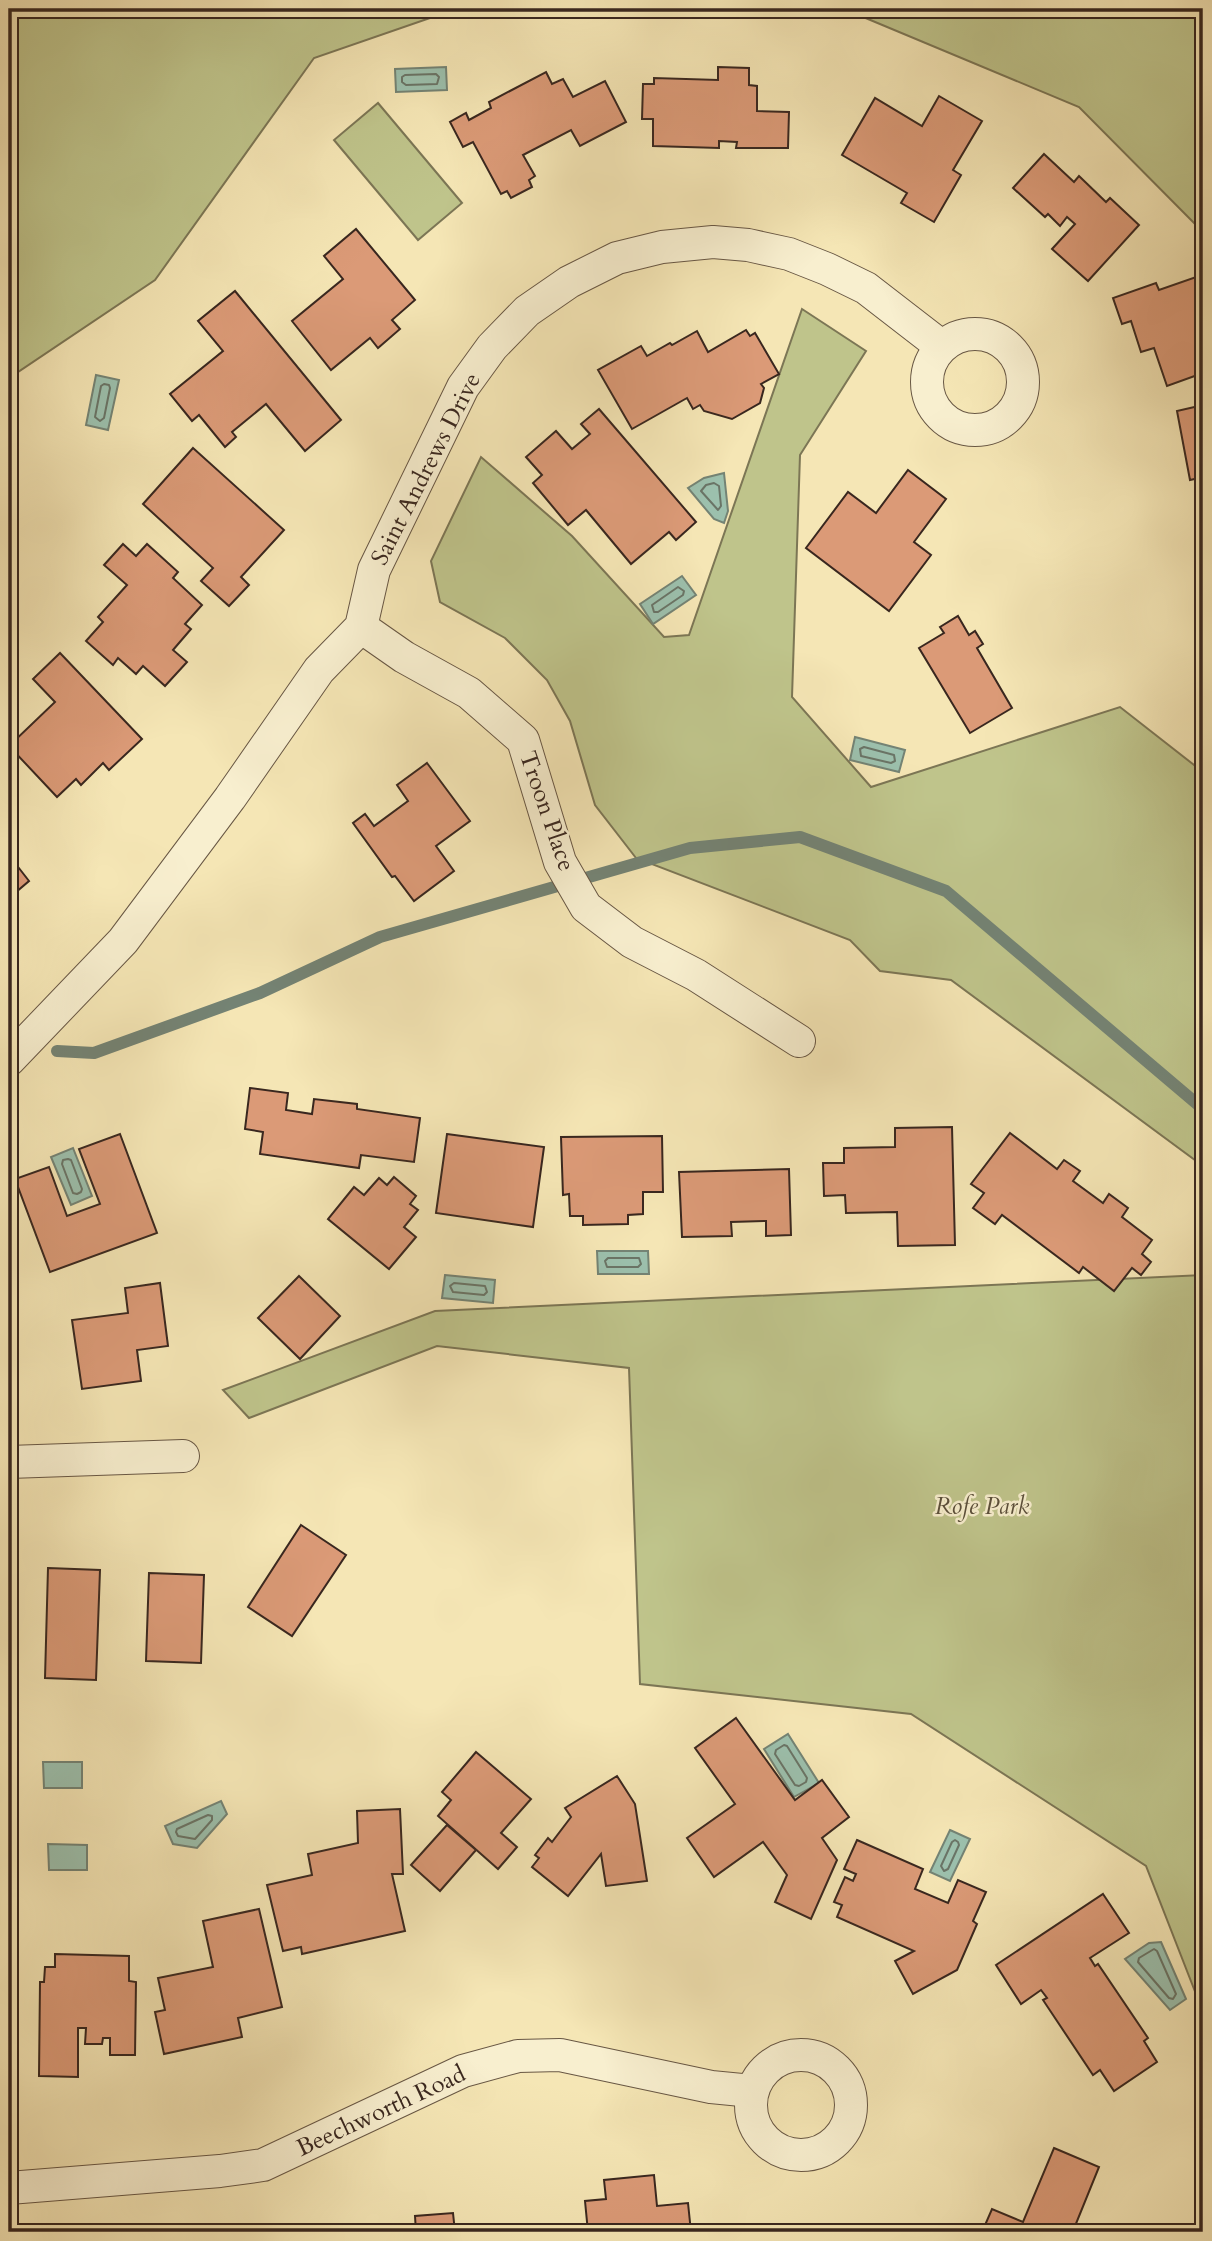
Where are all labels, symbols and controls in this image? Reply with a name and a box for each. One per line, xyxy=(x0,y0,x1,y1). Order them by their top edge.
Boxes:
street label: Saint Andrews Drive xyxy=(363,367,489,571)
street label: Troon Place xyxy=(511,747,583,875)
park label: Rofe Park xyxy=(935,1490,1029,1523)
street label: Beechworth Road xyxy=(291,2057,471,2165)

